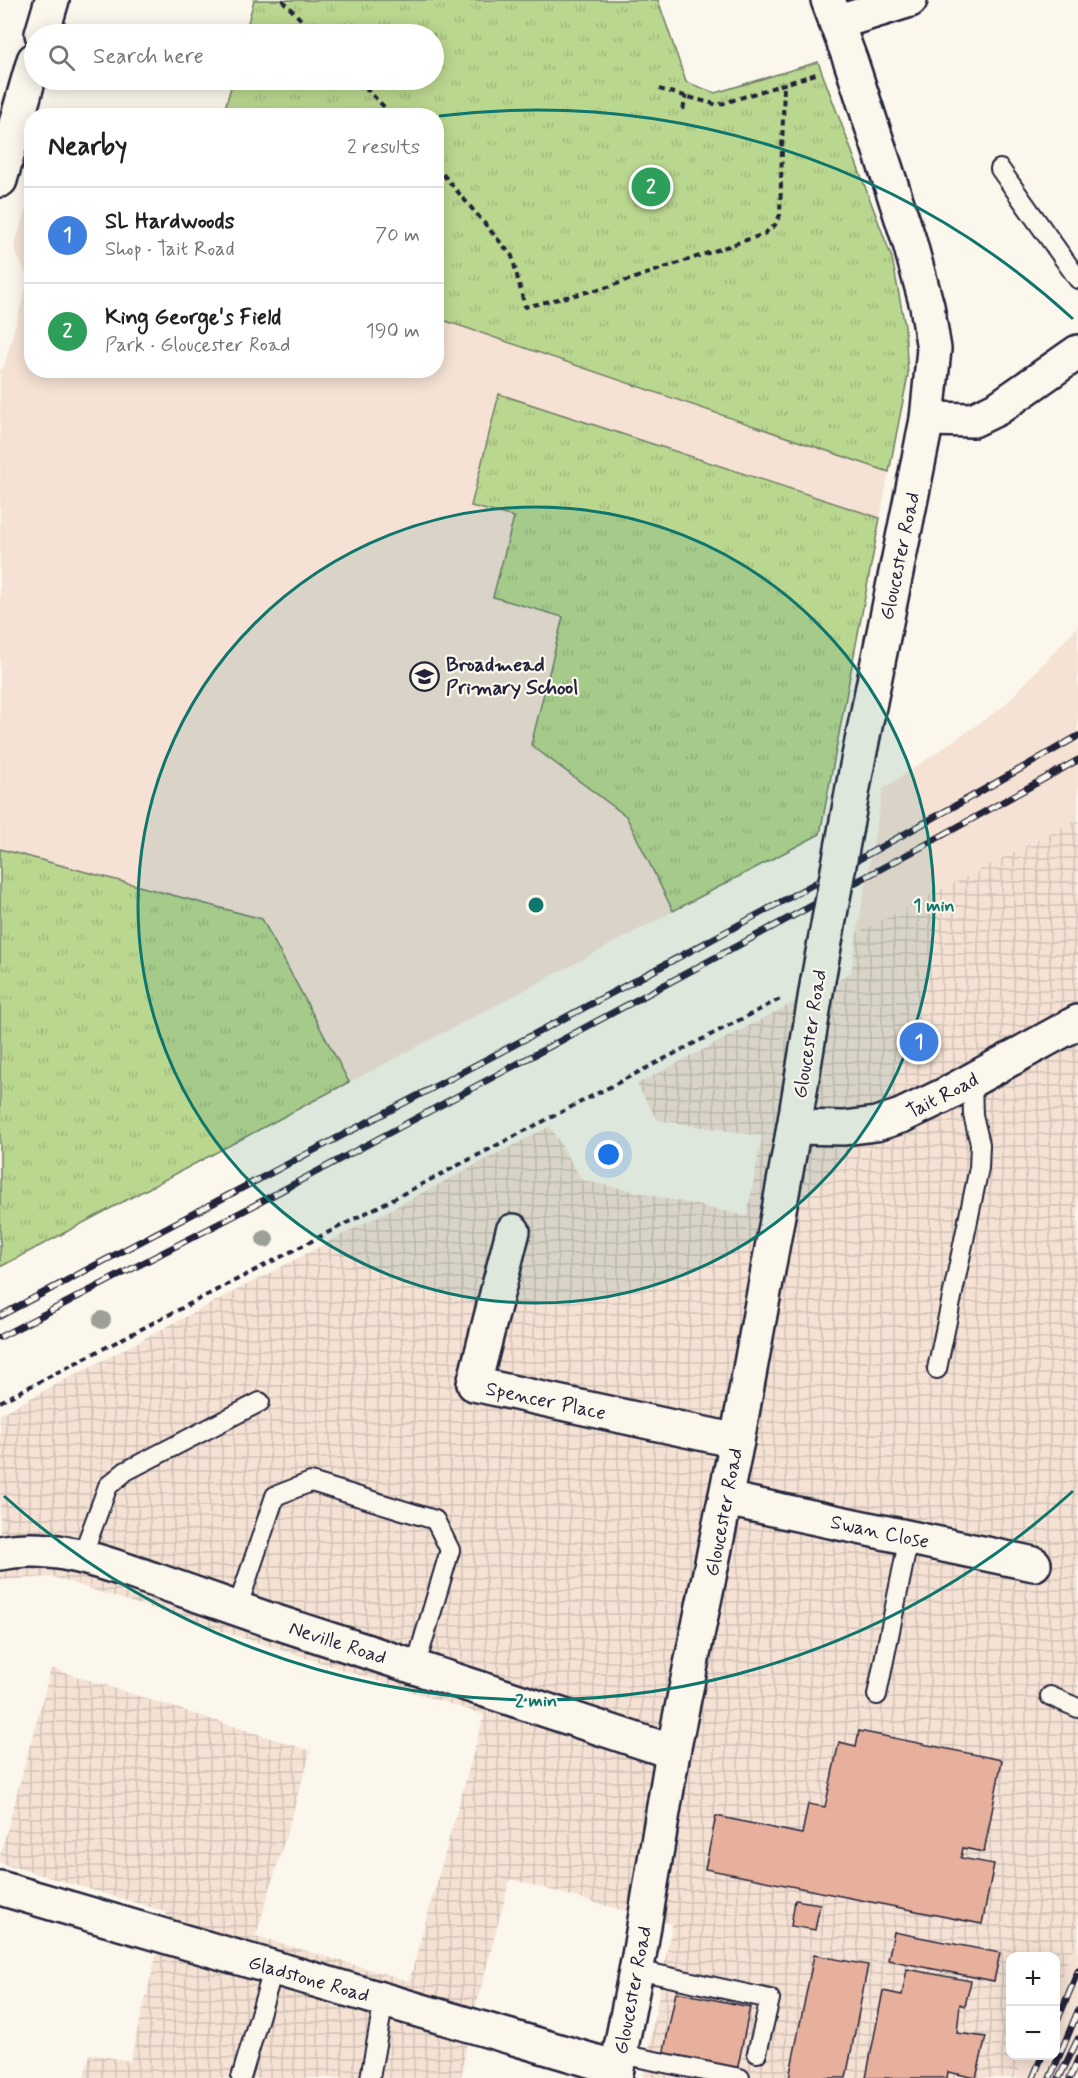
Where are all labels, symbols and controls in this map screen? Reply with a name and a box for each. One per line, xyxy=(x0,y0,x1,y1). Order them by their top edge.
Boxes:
search box xyxy=(24,24,444,90)
icon: search xyxy=(45,41,78,74)
text: Search here xyxy=(93,43,204,71)
text: Nearby xyxy=(48,130,127,164)
text: 2 results xyxy=(347,134,420,161)
pin: 2 xyxy=(632,164,670,210)
text: SL Hardwoods xyxy=(105,208,235,236)
text: 1 xyxy=(63,222,72,249)
text: 70 m xyxy=(375,222,420,249)
text: Shop · Tait Road xyxy=(105,236,235,263)
text: King George's Field xyxy=(105,304,281,332)
text: 2 xyxy=(63,318,72,345)
text: 190 m xyxy=(366,318,420,345)
text: Park · Gloucester Road xyxy=(105,332,290,359)
street label: Gloucester Road xyxy=(874,490,927,623)
place label: Broadmead Primary School xyxy=(446,652,578,702)
school or university icon: Broadmead Primary School xyxy=(409,660,441,692)
text: 1 min xyxy=(913,894,955,918)
centre of rings xyxy=(526,895,546,915)
street label: Gloucester Road xyxy=(787,968,834,1101)
pin: 1 xyxy=(900,1020,938,1064)
street label: Tait Road xyxy=(902,1067,983,1126)
your location xyxy=(594,1140,623,1169)
street label: Spencer Place xyxy=(483,1376,608,1427)
street label: Gloucester Road xyxy=(699,1446,750,1579)
street label: Swan Close xyxy=(828,1509,931,1556)
street label: Neville Road xyxy=(285,1615,390,1672)
text: 2 min xyxy=(515,1689,557,1713)
street label: Gloucester Road xyxy=(608,1924,659,2057)
street label: Gladstone Road xyxy=(245,1949,372,2010)
map controls xyxy=(1006,1952,1060,2060)
button: + xyxy=(1006,1952,1060,2006)
button: − xyxy=(1006,2006,1060,2060)

